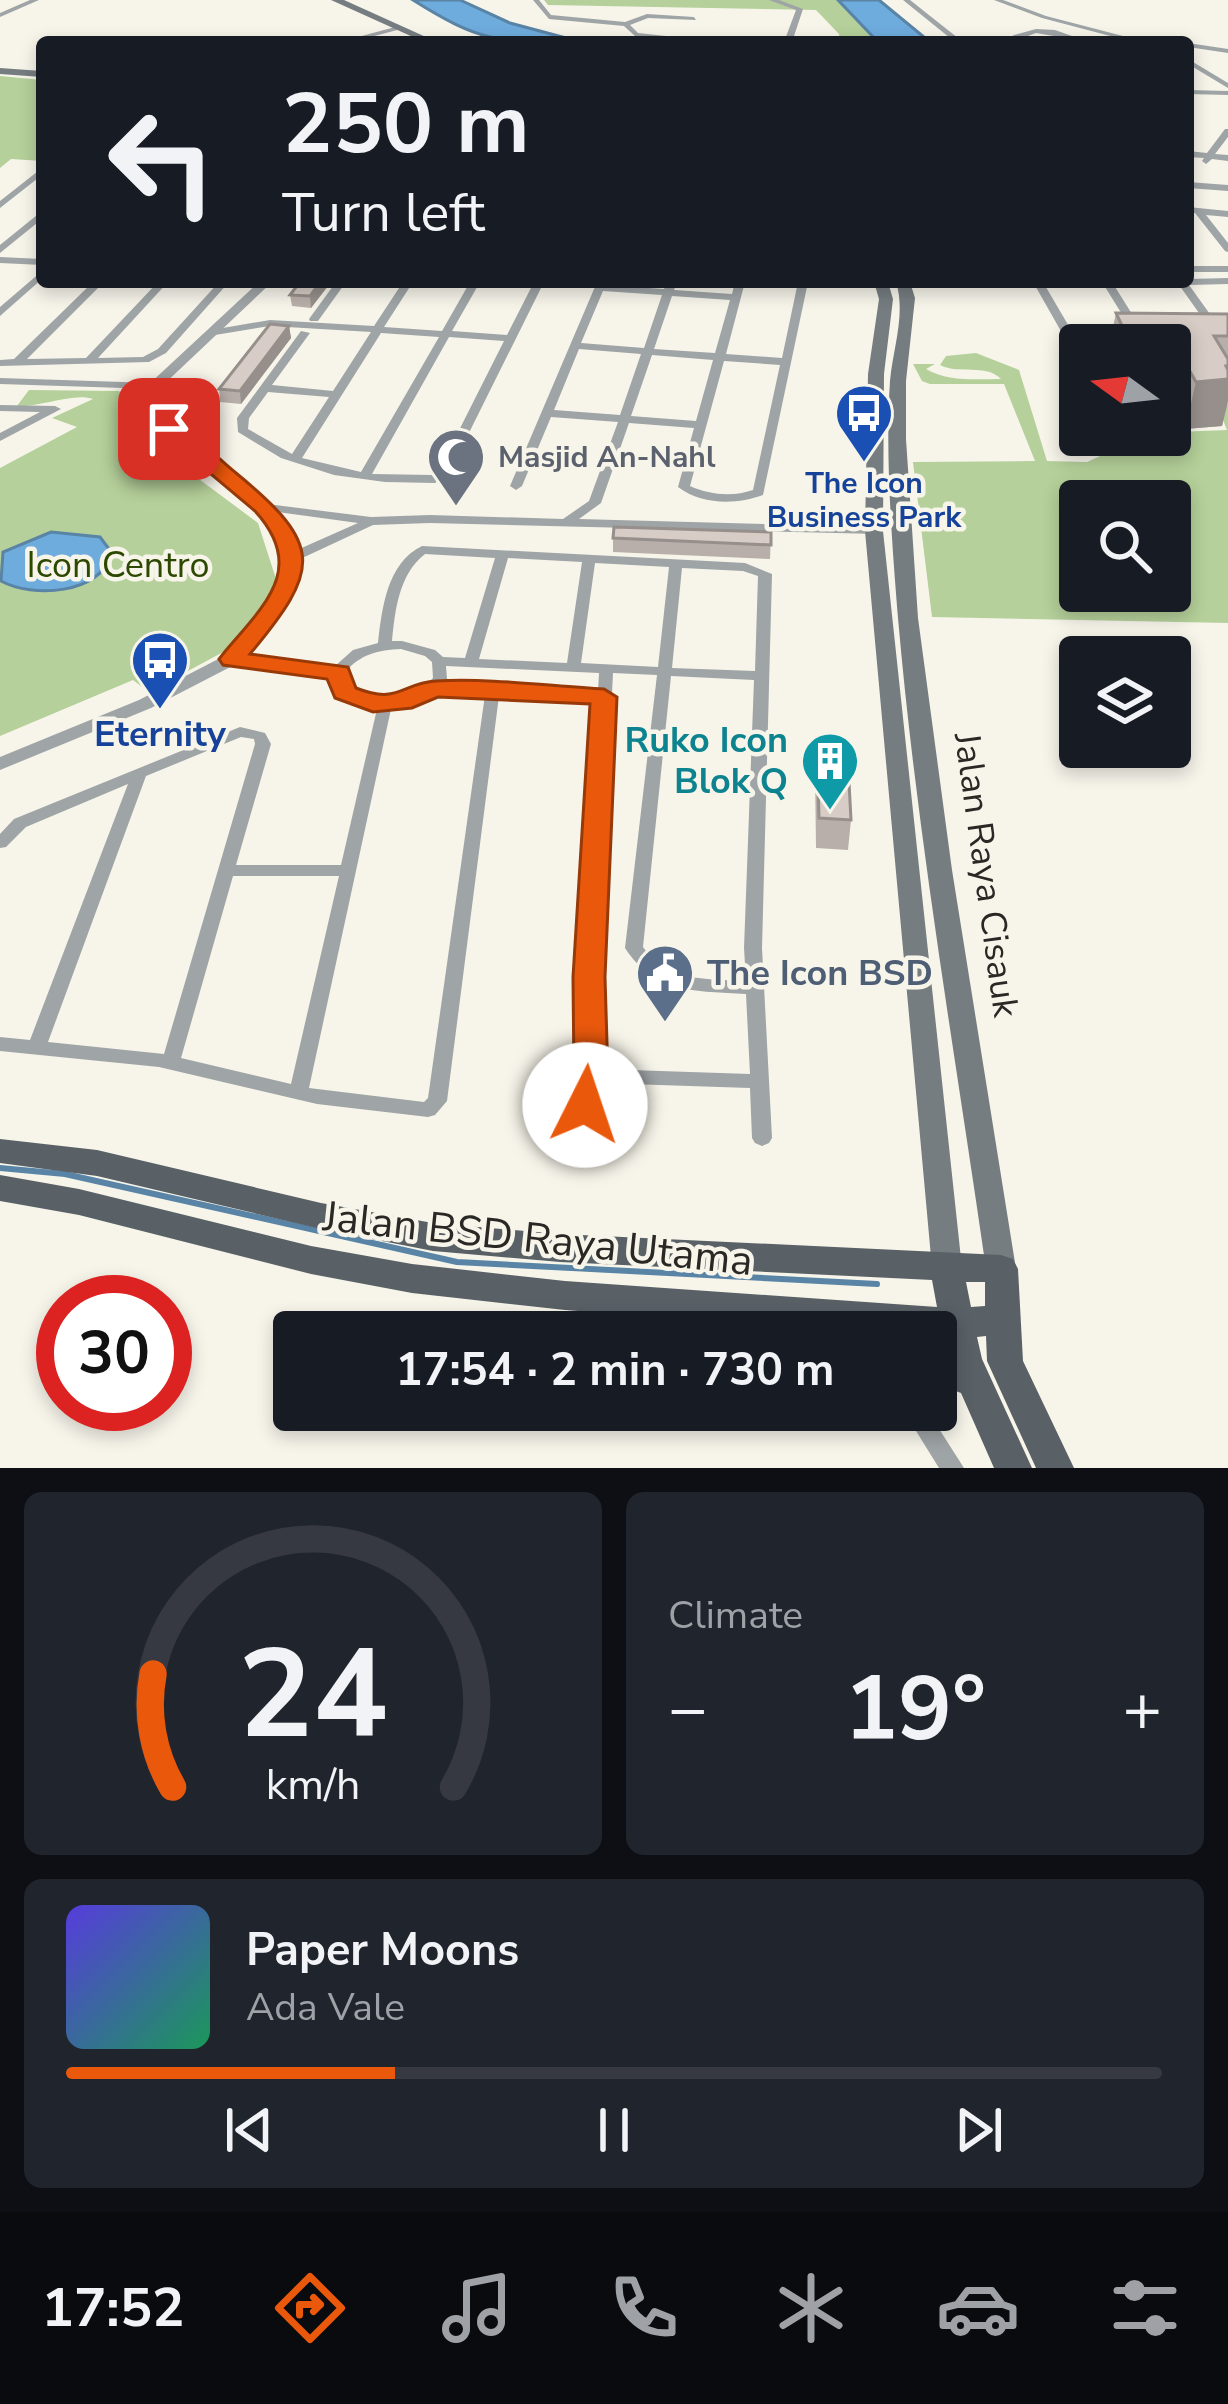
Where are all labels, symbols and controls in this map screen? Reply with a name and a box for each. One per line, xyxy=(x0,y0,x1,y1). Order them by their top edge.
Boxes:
text: 250 m xyxy=(282,67,530,182)
icon: left xyxy=(84,84,240,240)
text: Turn left xyxy=(282,176,485,250)
north arrow xyxy=(1059,324,1191,456)
map controls xyxy=(1059,324,1191,768)
pin xyxy=(118,378,220,480)
bus stop icon: The Icon Business Park xyxy=(833,382,895,464)
icon: arrive xyxy=(136,396,202,462)
mosque icon: Masjid An-Nahl xyxy=(425,426,487,508)
place label: Masjid An-Nahl xyxy=(498,437,716,478)
place label: The Icon Business Park xyxy=(767,463,962,538)
button: search xyxy=(1059,480,1191,612)
park label: Icon Centro xyxy=(26,541,210,590)
bus stop icon: Eternity xyxy=(129,629,191,711)
button: layers xyxy=(1059,636,1191,768)
place label: Eternity xyxy=(94,710,227,759)
place label: Ruko Icon Blok Q xyxy=(625,716,788,806)
street label: Jalan Raya Cisauk xyxy=(942,729,1030,1021)
building icon: Ruko Icon Blok Q xyxy=(799,730,861,812)
public building icon: The Icon BSD xyxy=(634,942,696,1024)
place label: The Icon BSD xyxy=(707,949,933,998)
position arrow xyxy=(522,1042,648,1168)
street label: Jalan BSD Raya Utama xyxy=(319,1188,756,1290)
speed limit sign: 30 xyxy=(36,1275,192,1431)
text: 17:54 · 2 min · 730 m xyxy=(395,1340,835,1401)
text: Climate xyxy=(668,1589,803,1642)
text: 24 xyxy=(238,1610,388,1780)
text: 19° xyxy=(844,1648,986,1771)
text: − xyxy=(668,1664,708,1754)
text: + xyxy=(1122,1664,1162,1754)
text: km/h xyxy=(266,1755,360,1813)
text: Paper Moons xyxy=(246,1920,519,1981)
text: Ada Vale xyxy=(246,1981,405,2034)
icon: previous xyxy=(216,2097,282,2163)
icon: pause xyxy=(581,2097,647,2163)
icon: next xyxy=(946,2097,1012,2163)
icon: directions xyxy=(268,2266,352,2350)
icon: music xyxy=(435,2266,519,2350)
icon: phone xyxy=(602,2266,686,2350)
icon: climate xyxy=(769,2266,853,2350)
icon: car xyxy=(936,2266,1020,2350)
icon: filters xyxy=(1103,2266,1187,2350)
text: 17:52 xyxy=(42,2271,185,2345)

